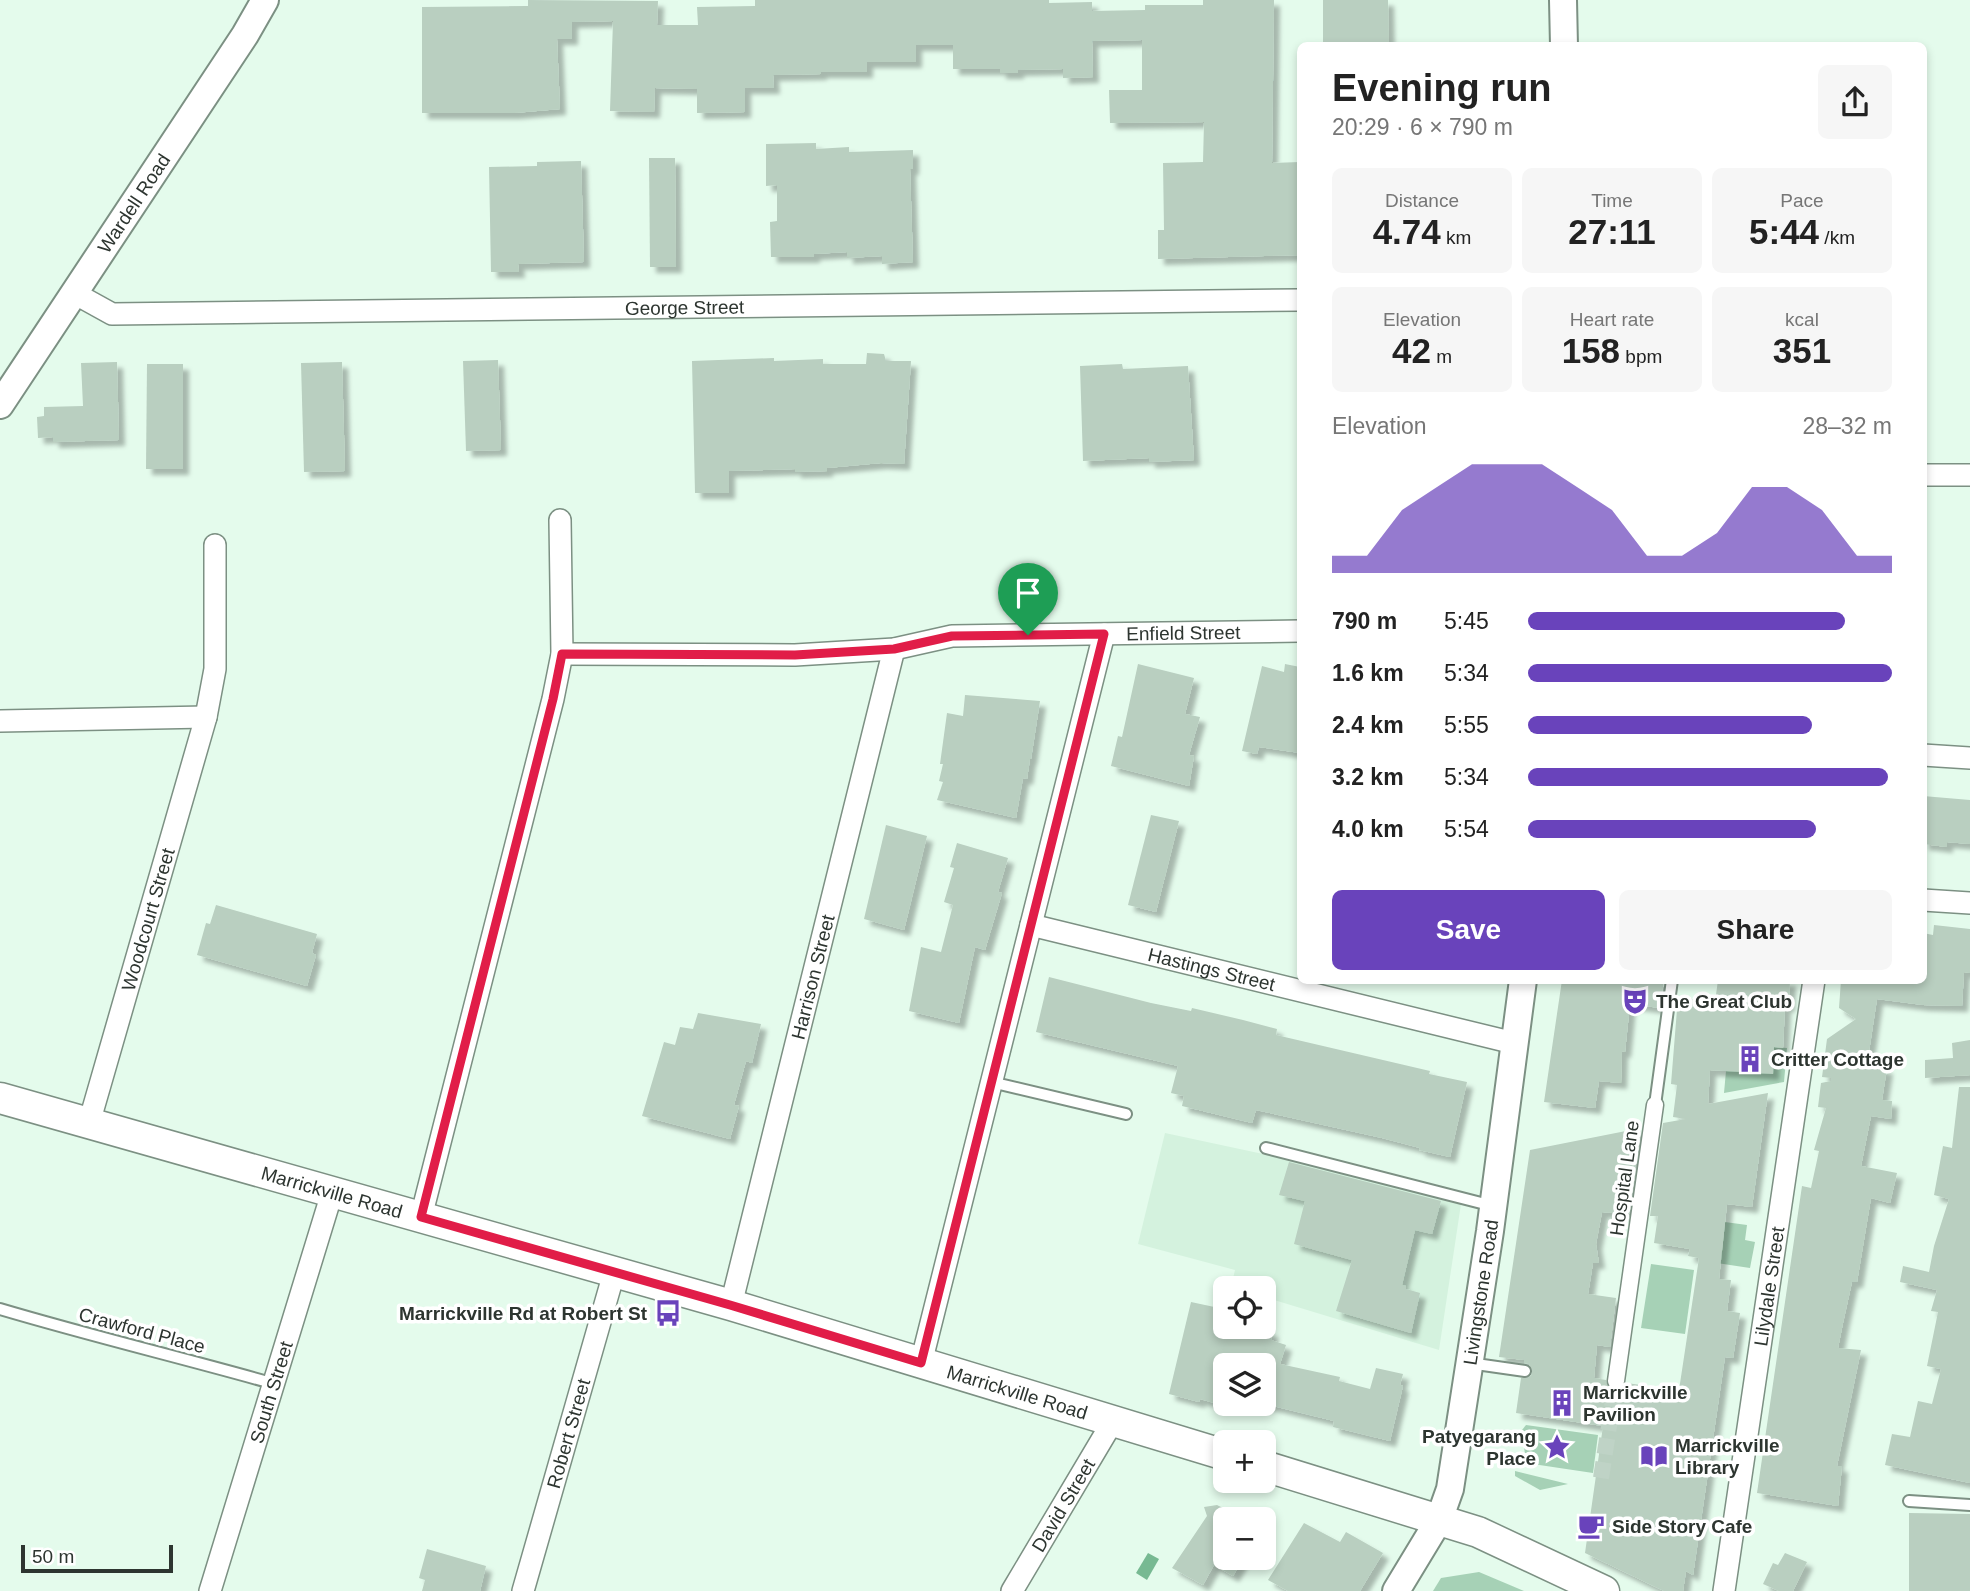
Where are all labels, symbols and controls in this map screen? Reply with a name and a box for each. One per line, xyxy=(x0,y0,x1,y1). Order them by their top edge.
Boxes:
button: share xyxy=(1818,65,1892,139)
text: Evening run xyxy=(1332,67,1552,109)
text: 20:29 · 6 × 790 m xyxy=(1332,114,1513,140)
street label: Wardell Road xyxy=(94,150,174,257)
text: Distance xyxy=(1385,190,1459,211)
text: Time xyxy=(1591,190,1633,211)
text: Pace xyxy=(1780,190,1824,211)
text: 4.74 xyxy=(1373,212,1441,251)
text: 27:11 xyxy=(1568,212,1656,251)
text: 5:44 xyxy=(1749,212,1819,251)
text: km xyxy=(1441,227,1471,248)
text: /km xyxy=(1819,227,1855,248)
street label: George Street xyxy=(625,297,745,319)
text: Elevation xyxy=(1383,309,1461,330)
text: Heart rate xyxy=(1570,309,1654,330)
text: kcal xyxy=(1785,309,1819,330)
text: 42 xyxy=(1392,331,1431,370)
text: 158 xyxy=(1562,331,1620,370)
text: 351 xyxy=(1773,331,1831,370)
text: m xyxy=(1431,346,1452,367)
text: bpm xyxy=(1620,346,1662,367)
text: Elevation xyxy=(1332,413,1427,439)
text: 28–32 m xyxy=(1802,413,1892,439)
pin xyxy=(998,563,1058,635)
icon: arrive xyxy=(1009,574,1047,612)
text: 790 m xyxy=(1332,608,1397,634)
text: 5:45 xyxy=(1444,608,1489,634)
street label: Enfield Street xyxy=(1126,622,1241,644)
text: 1.6 km xyxy=(1332,660,1404,686)
text: 5:34 xyxy=(1444,660,1489,686)
text: 2.4 km xyxy=(1332,712,1404,738)
text: 5:55 xyxy=(1444,712,1489,738)
text: 3.2 km xyxy=(1332,764,1404,790)
text: 5:34 xyxy=(1444,764,1489,790)
text: 4.0 km xyxy=(1332,816,1404,842)
text: 5:54 xyxy=(1444,816,1489,842)
street label: Woodcourt Street xyxy=(118,845,179,993)
button: Save xyxy=(1332,890,1605,970)
button: Share xyxy=(1619,890,1892,970)
street label: Harrison Street xyxy=(787,912,839,1042)
street label: Hastings Street xyxy=(1146,944,1278,995)
theatre icon: The Great Club xyxy=(1620,986,1650,1016)
place label: The Great Club xyxy=(1656,991,1792,1012)
building icon: Critter Cottage xyxy=(1735,1044,1765,1074)
place label: Critter Cottage xyxy=(1771,1049,1904,1070)
street label: Hospital Lane xyxy=(1606,1119,1643,1237)
street label: Marrickville Road xyxy=(259,1163,405,1222)
street label: Livingstone Road xyxy=(1459,1218,1502,1367)
street label: Lilydale Street xyxy=(1750,1224,1789,1348)
map controls xyxy=(1213,1276,1276,1570)
button: locate xyxy=(1213,1276,1276,1339)
bus stop icon: Marrickville Rd at Robert St xyxy=(653,1298,683,1328)
place label: Marrickville Rd at Robert St xyxy=(399,1303,648,1324)
street label: Crawford Place xyxy=(76,1304,207,1357)
street label: South Street xyxy=(246,1338,297,1446)
button: layers xyxy=(1213,1353,1276,1416)
street label: Marrickville Road xyxy=(944,1361,1090,1424)
street label: Robert Street xyxy=(543,1376,594,1491)
place label: Marrickville Pavilion xyxy=(1583,1382,1688,1425)
building icon: Marrickville Pavilion xyxy=(1547,1388,1577,1418)
place label: Patyegarang Place xyxy=(1422,1426,1536,1469)
button: + xyxy=(1213,1430,1276,1493)
place icon: Patyegarang Place xyxy=(1542,1432,1572,1462)
place label: Marrickville Library xyxy=(1675,1435,1780,1478)
library icon: Marrickville Library xyxy=(1639,1441,1669,1471)
street label: David Street xyxy=(1028,1454,1100,1556)
button: − xyxy=(1213,1507,1276,1570)
cafe icon: Side Story Cafe xyxy=(1576,1511,1606,1541)
place label: Side Story Cafe xyxy=(1612,1516,1752,1537)
scale bar xyxy=(21,1542,173,1574)
text: 50 m xyxy=(32,1546,74,1567)

